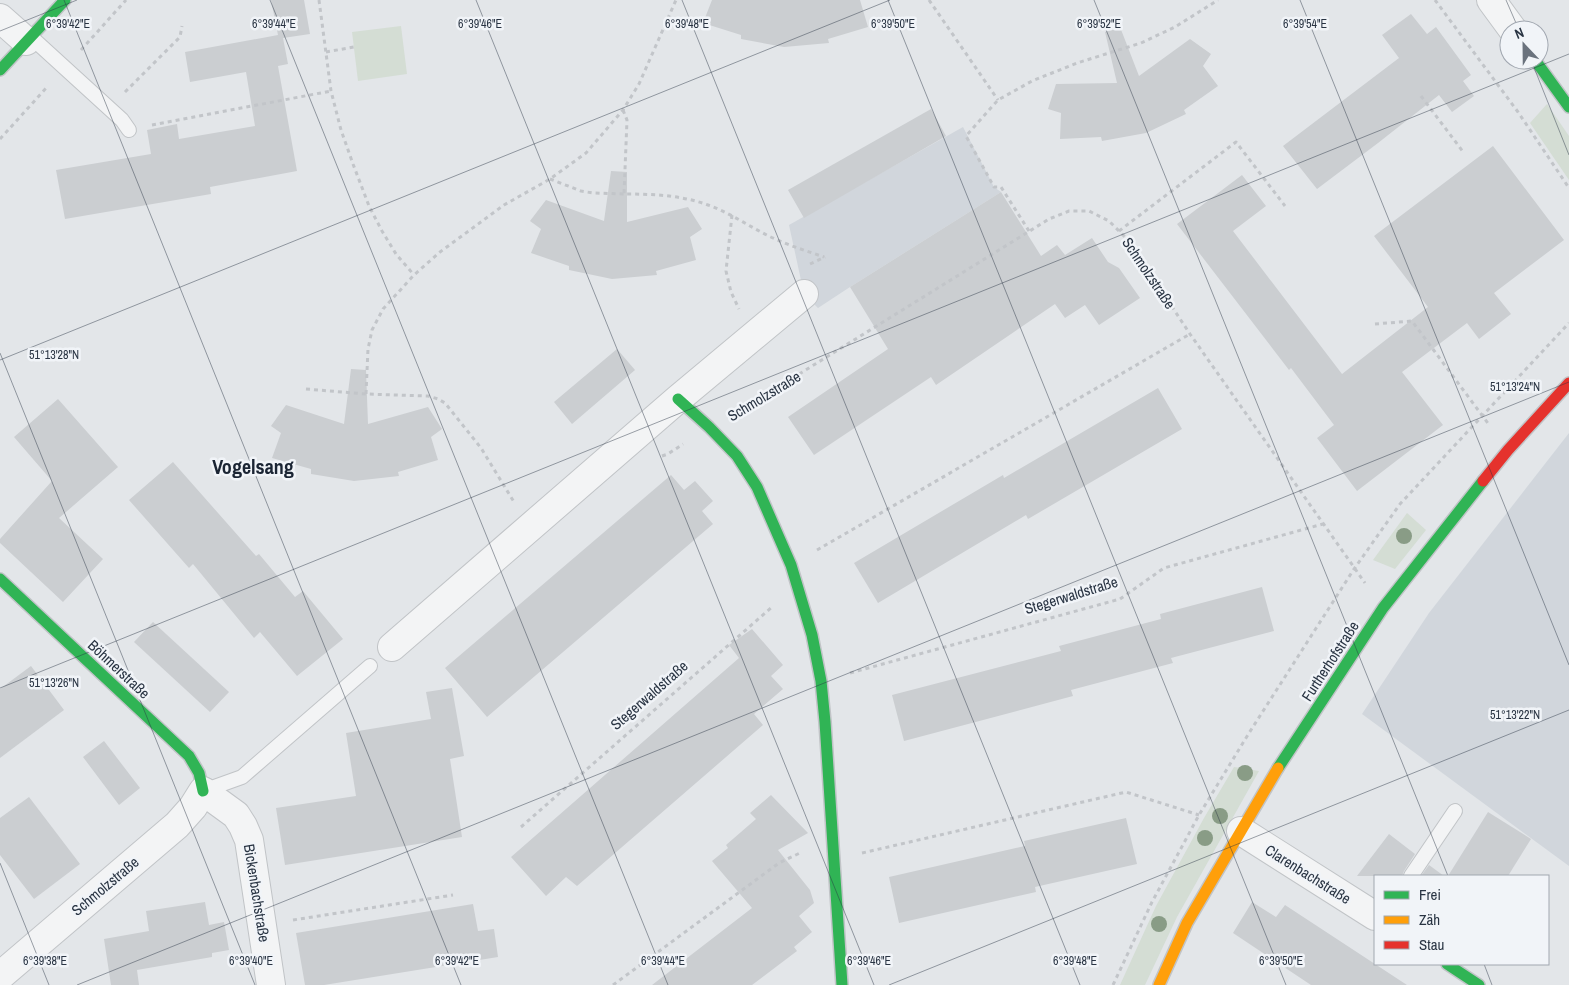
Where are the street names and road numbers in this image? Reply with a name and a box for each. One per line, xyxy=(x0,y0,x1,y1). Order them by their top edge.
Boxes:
street label: Schmolzstraße xyxy=(1117,233,1181,313)
street label: Schmolzstraße xyxy=(723,366,805,426)
street label: Stegerwaldstraße xyxy=(1022,571,1120,619)
street label: Furtherhofstraße xyxy=(1296,617,1364,705)
street label: Böhmerstraße xyxy=(83,635,155,703)
street label: Stegerwaldstraße xyxy=(606,655,692,735)
street label: Clarenbachstraße xyxy=(1261,839,1355,909)
street label: Bickenbachstraße xyxy=(239,842,275,944)
street label: Schmolzstraße xyxy=(67,851,143,920)

